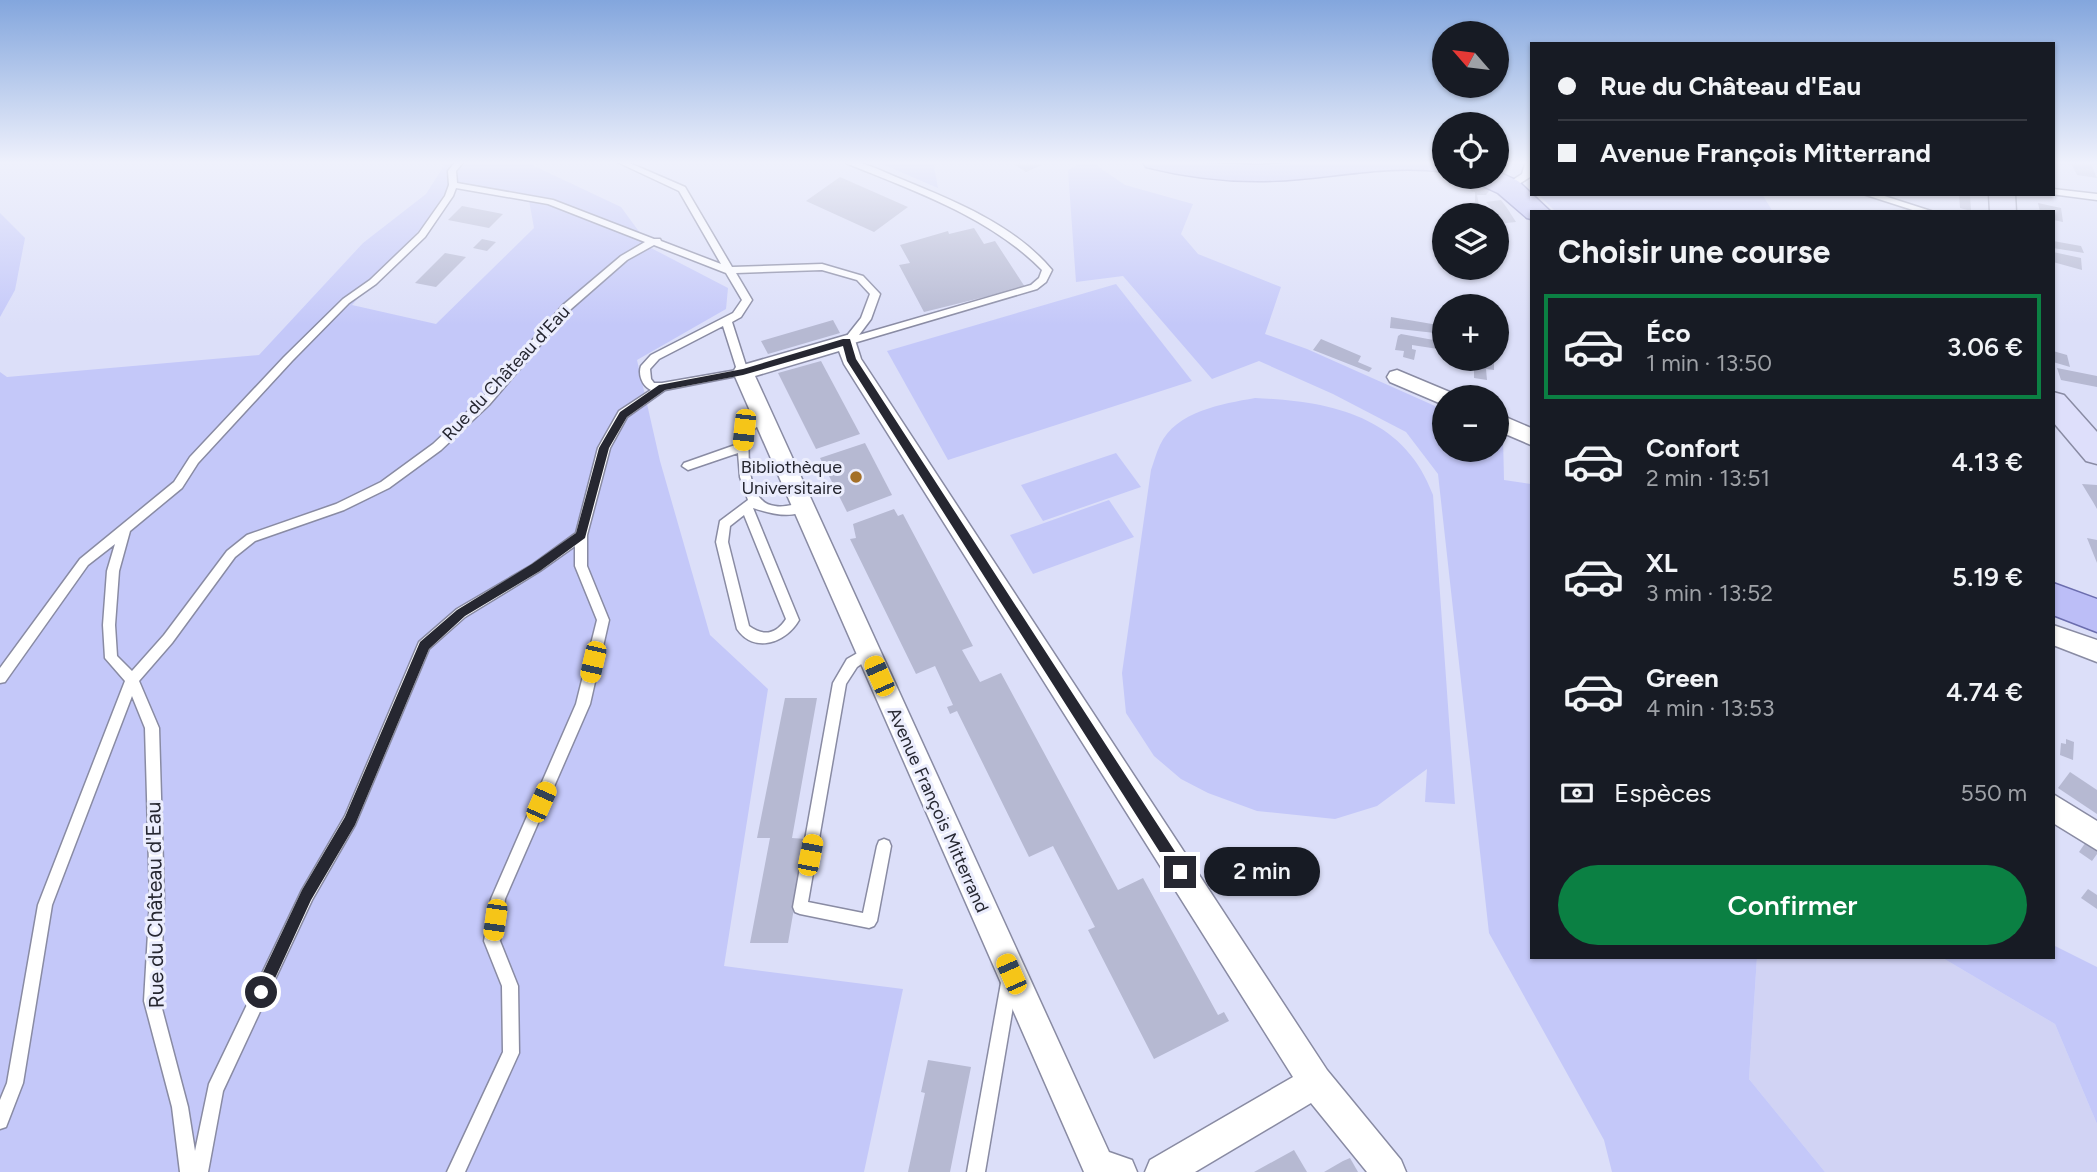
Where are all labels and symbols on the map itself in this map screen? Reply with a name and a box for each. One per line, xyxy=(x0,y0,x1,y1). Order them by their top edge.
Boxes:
north arrow xyxy=(1432,21,1508,98)
street label: Rue du Château d'Eau xyxy=(438,301,574,445)
car xyxy=(732,408,757,452)
place label: Bibliothèque Universitaire xyxy=(741,456,842,499)
marker: Bibliothèque Universitaire xyxy=(848,469,864,485)
car xyxy=(579,639,608,685)
car xyxy=(861,653,898,699)
street label: Avenue François Mitterrand xyxy=(883,704,993,916)
car xyxy=(523,779,560,825)
street label: Rue du Château d'Eau xyxy=(140,802,169,1009)
car xyxy=(796,832,825,878)
callout: 2 min xyxy=(1204,848,1320,896)
route end xyxy=(1164,856,1196,888)
car xyxy=(482,898,509,942)
car xyxy=(993,951,1030,997)
route start xyxy=(245,976,277,1008)

